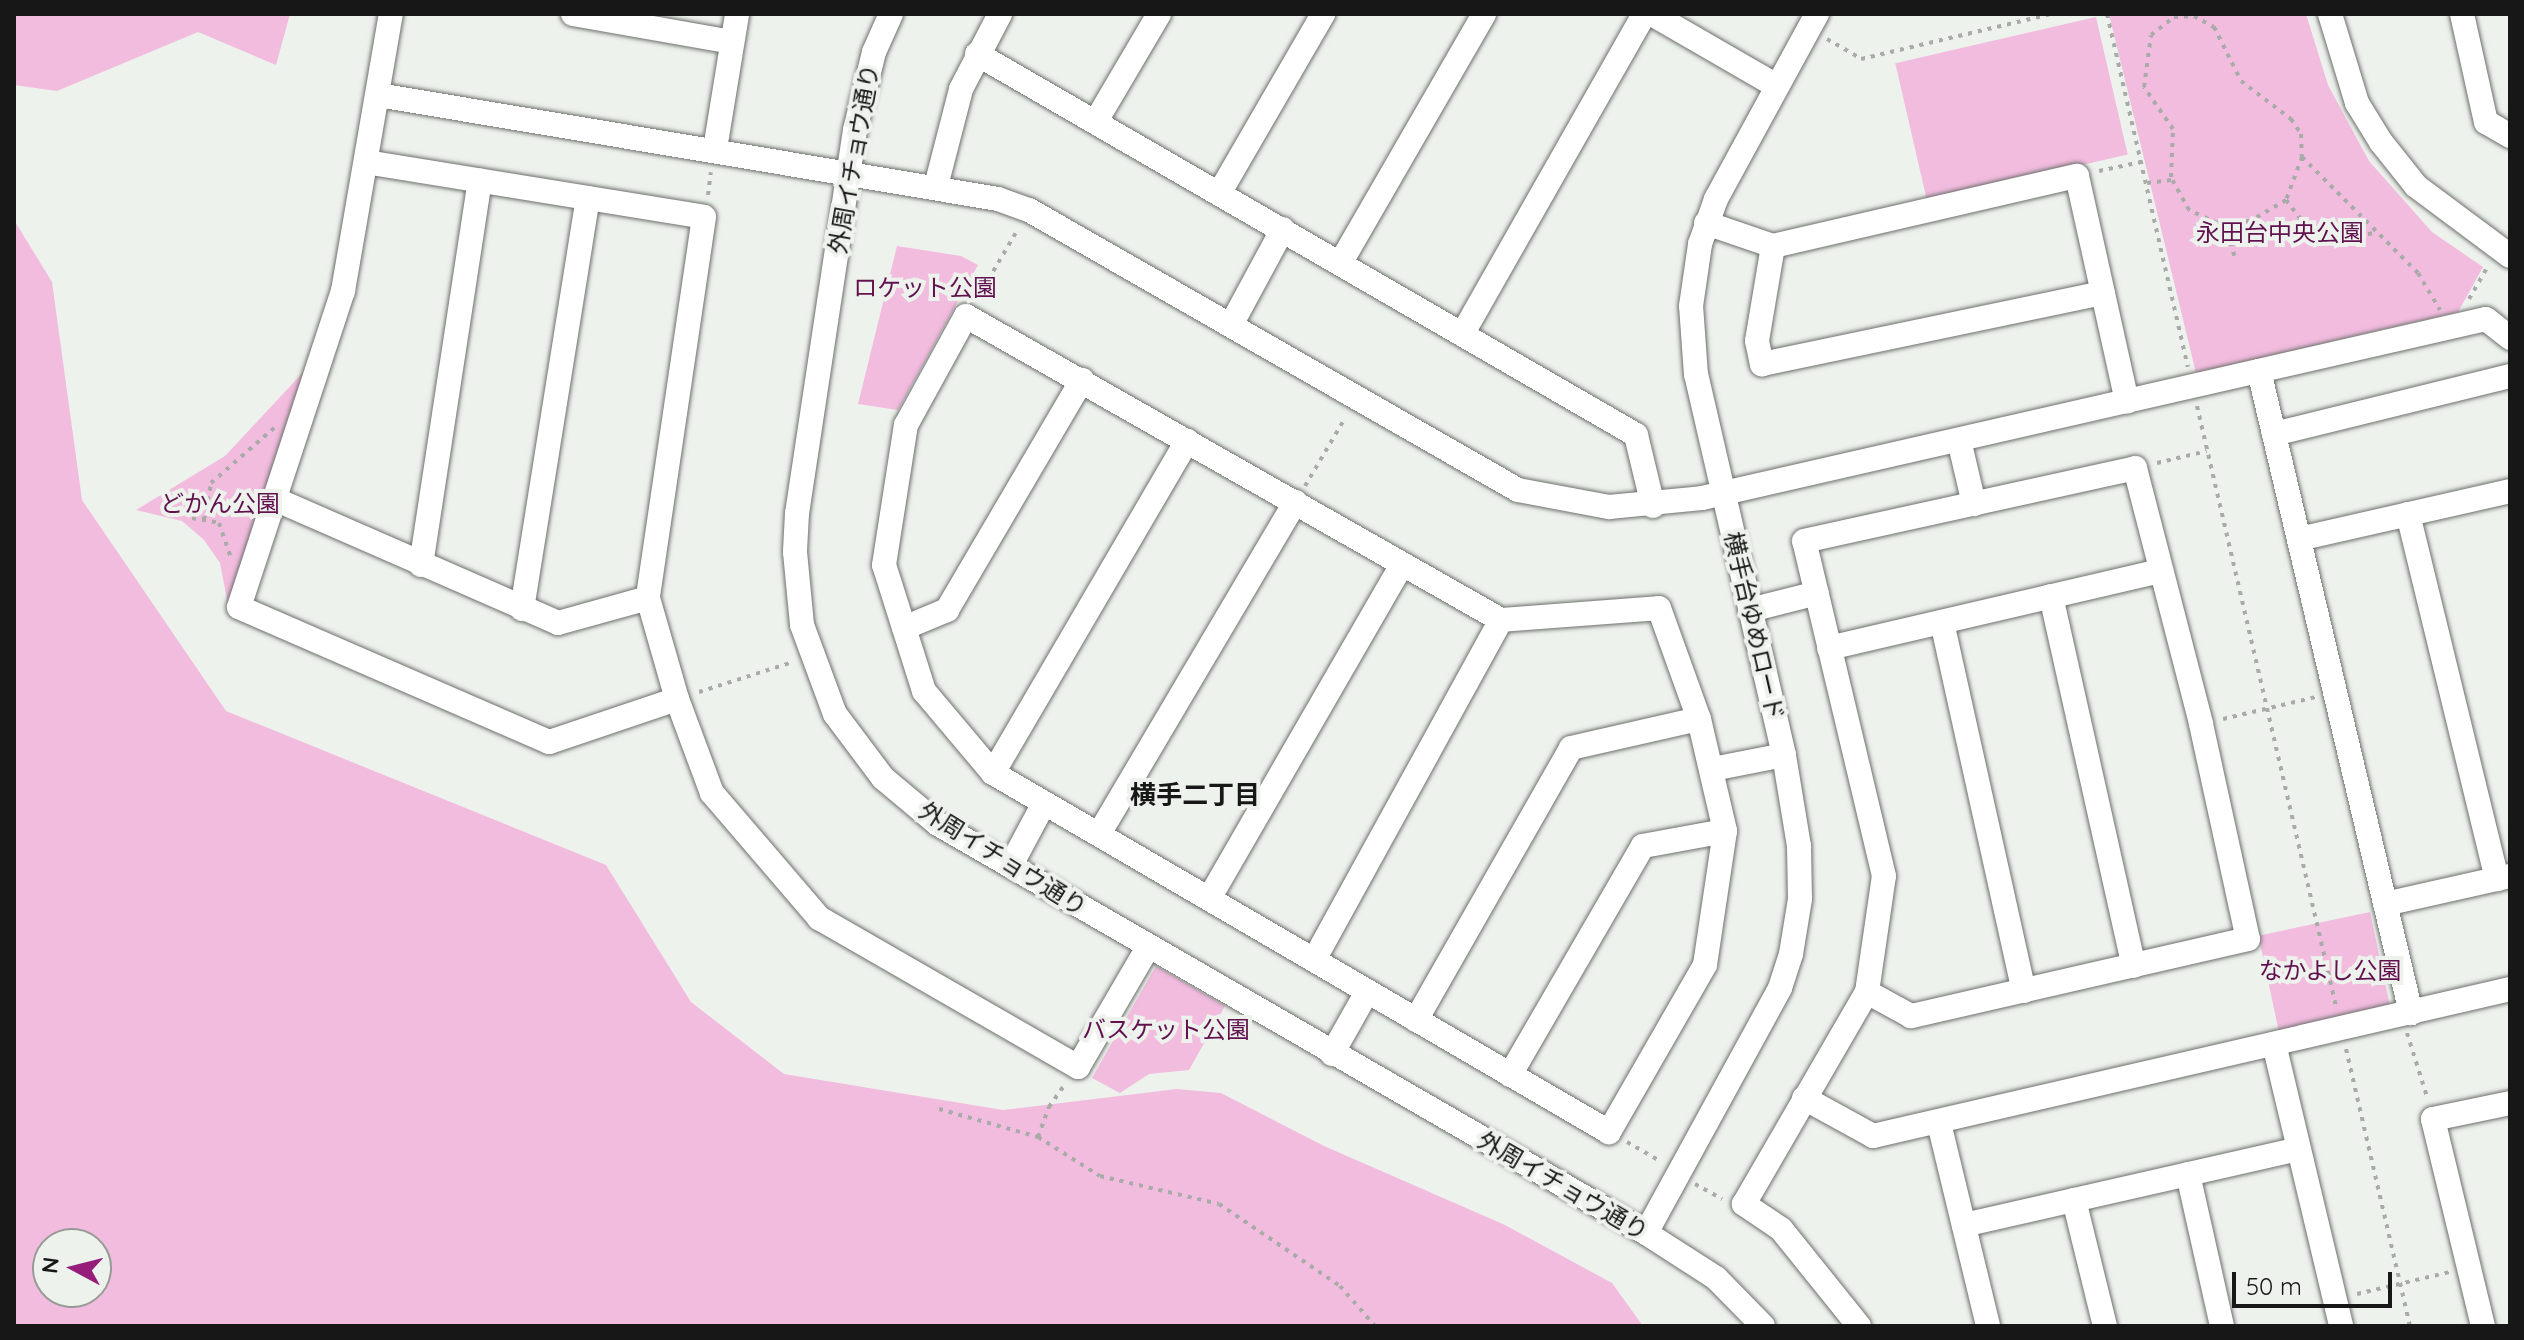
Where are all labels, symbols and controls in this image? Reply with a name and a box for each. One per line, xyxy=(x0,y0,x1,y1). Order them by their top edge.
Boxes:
street label: 外周イチョウ通り xyxy=(823,62,885,256)
park label: 永田台中央公園 xyxy=(2196,219,2364,247)
park label: ロケット公園 xyxy=(853,274,997,302)
park label: どかん公園 xyxy=(160,490,280,518)
street label: 横手台ゆめロード xyxy=(1718,529,1790,723)
district label: 横手二丁目 xyxy=(1130,779,1260,811)
street label: 外周イチョウ通り xyxy=(914,796,1092,922)
park label: なかよし公園 xyxy=(2258,957,2402,985)
park label: バスケット公園 xyxy=(1082,1016,1250,1044)
street label: 外周イチョウ通り xyxy=(1473,1126,1653,1246)
north arrow xyxy=(32,1228,112,1308)
text: N xyxy=(35,1256,65,1275)
scale bar xyxy=(2236,1256,2396,1306)
text: 50 m xyxy=(2246,1271,2302,1301)

